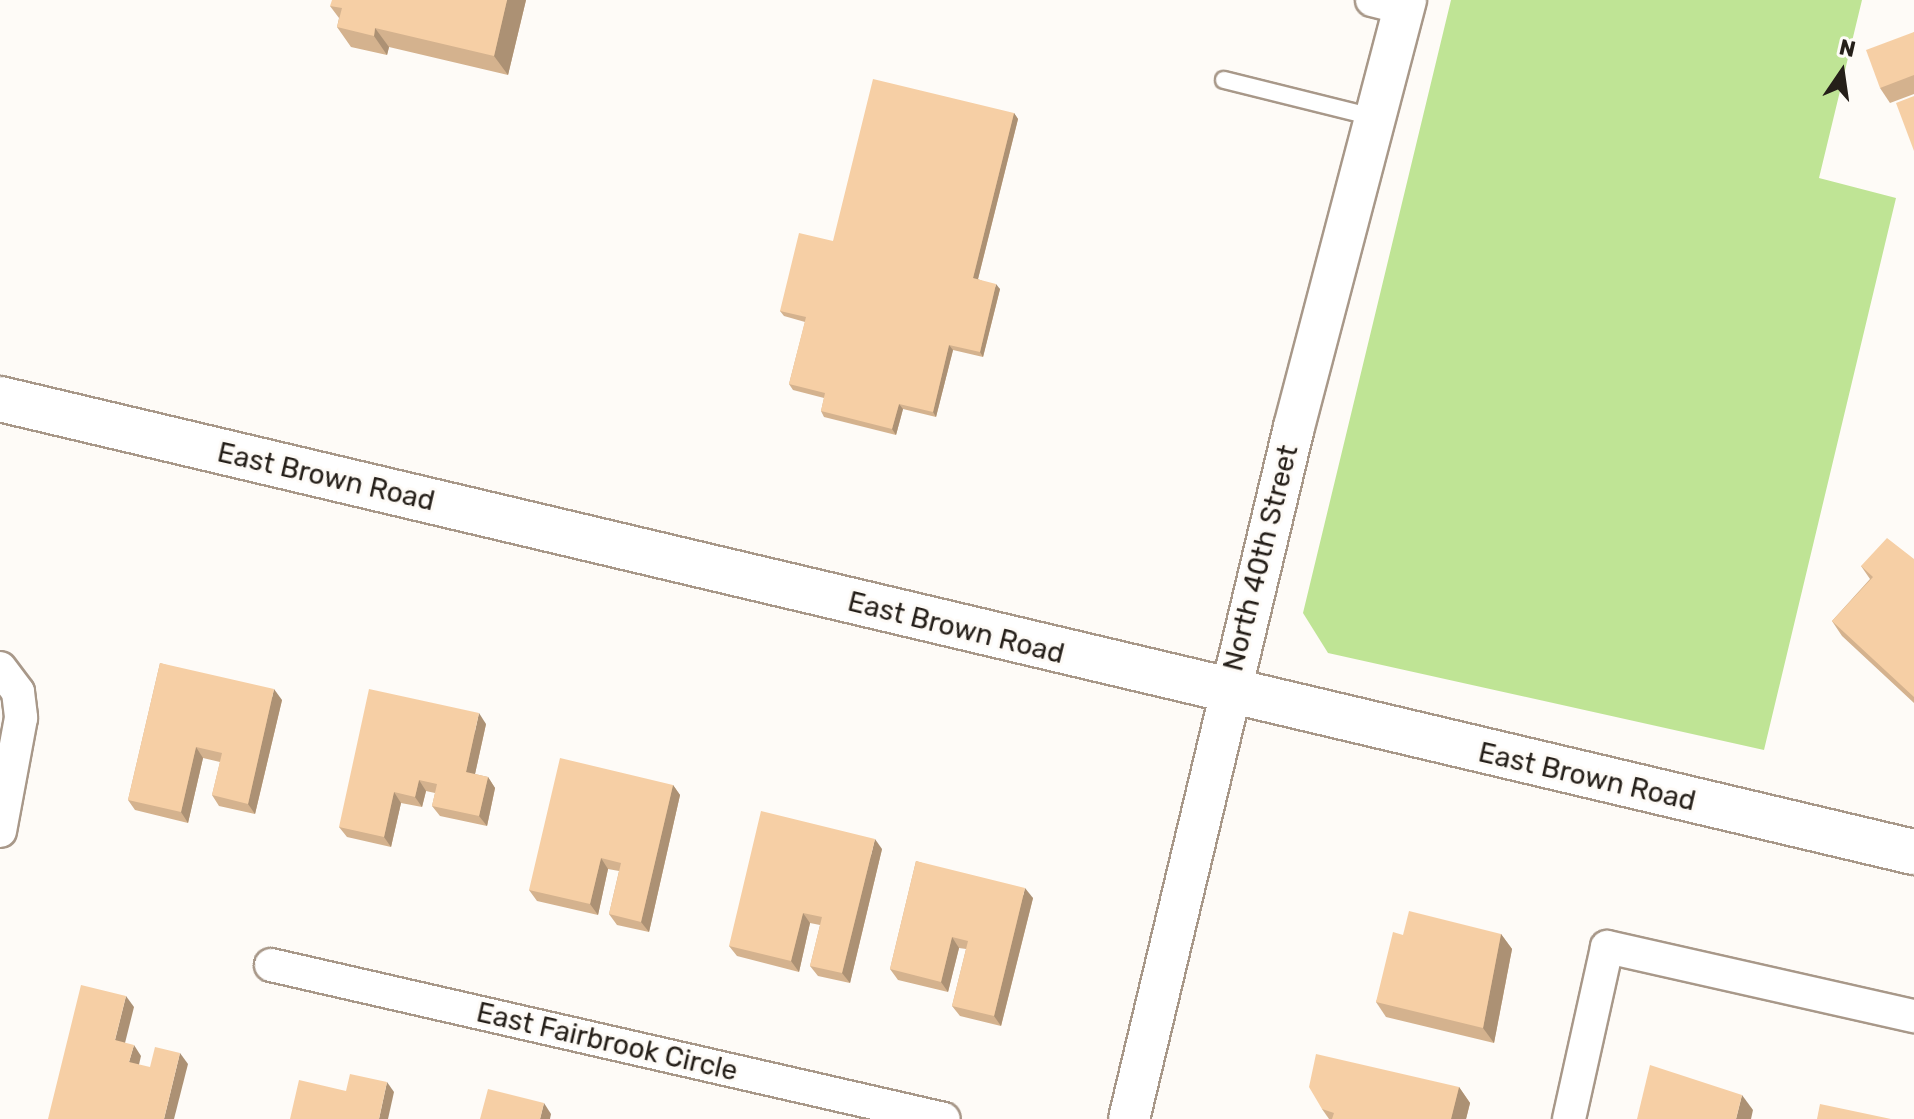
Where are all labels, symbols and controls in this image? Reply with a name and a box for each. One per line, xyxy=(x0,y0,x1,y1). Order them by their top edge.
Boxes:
north arrow xyxy=(1802,32,1882,112)
text: N xyxy=(1837,33,1858,63)
street label: East Brown Road xyxy=(214,436,438,518)
street label: North 40th Street xyxy=(1217,441,1305,675)
street label: East Brown Road xyxy=(844,585,1068,671)
street label: East Brown Road xyxy=(1475,736,1699,818)
street label: East Fairbrook Circle xyxy=(473,996,741,1088)

